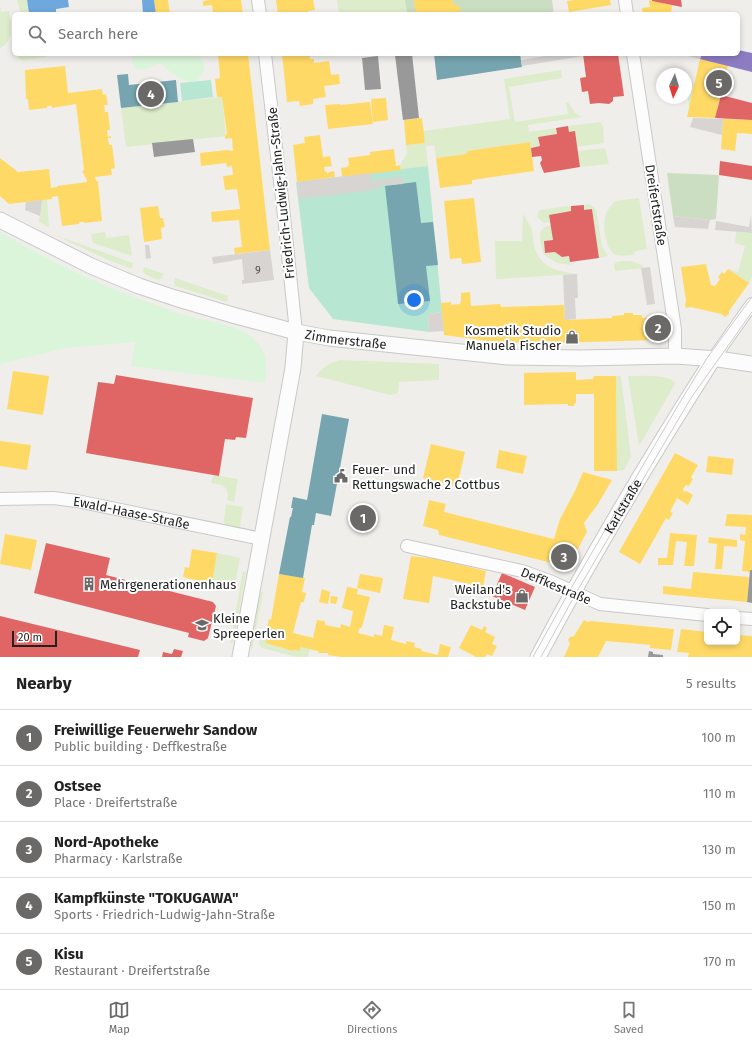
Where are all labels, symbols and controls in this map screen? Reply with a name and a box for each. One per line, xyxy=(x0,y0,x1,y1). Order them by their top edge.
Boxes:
search box xyxy=(12,12,740,56)
icon: search xyxy=(26,23,48,45)
text: Search here xyxy=(58,25,138,43)
north arrow xyxy=(656,68,692,104)
pin: 5 xyxy=(706,68,732,98)
pin: 4 xyxy=(138,79,164,109)
street label: Friedrich-Ludwig-Jahn-Straße xyxy=(265,106,297,280)
street label: Dreifertstraße xyxy=(642,163,670,247)
house number: 9 xyxy=(255,264,261,277)
your location xyxy=(404,290,424,310)
pin: 2 xyxy=(645,313,671,343)
place label: Kosmetik Studio Manuela Fischer xyxy=(465,323,561,353)
street label: Zimmerstraße xyxy=(304,326,387,352)
shop icon: Kosmetik Studio Manuela Fischer xyxy=(564,329,580,345)
place label: Feuer- und Rettungswache 2 Cottbus xyxy=(352,462,500,492)
public building icon: Feuer- und Rettungswache 2 Cottbus xyxy=(333,468,349,484)
street label: Karlstraße xyxy=(601,476,644,536)
street label: Ewald-Haase-Straße xyxy=(73,493,191,532)
pin: 1 xyxy=(350,503,376,533)
pin: 3 xyxy=(551,542,577,572)
street label: Deffkestraße xyxy=(519,564,593,608)
building icon: Mehrgenerationenhaus xyxy=(81,576,97,592)
place label: Mehrgenerationenhaus xyxy=(100,577,236,592)
place label: Weiland's Backstube xyxy=(450,582,511,612)
shop icon: Weiland's Backstube xyxy=(514,588,530,604)
map controls xyxy=(704,609,740,645)
button: locate xyxy=(704,609,740,645)
place label: Kleine Spreeperlen xyxy=(213,611,285,641)
school or university icon: Kleine Spreeperlen xyxy=(194,617,210,633)
scale bar xyxy=(12,629,57,648)
text: 20 m xyxy=(18,631,42,644)
text: Nearby xyxy=(16,673,71,694)
text: 5 results xyxy=(686,676,736,691)
text: Freiwillige Feuerwehr Sandow xyxy=(54,721,257,739)
text: 1 xyxy=(26,730,32,745)
text: 100 m xyxy=(701,730,736,745)
text: Public building · Deffkestraße xyxy=(54,739,227,754)
text: Ostsee xyxy=(54,777,101,795)
text: 2 xyxy=(26,786,32,801)
text: 110 m xyxy=(703,786,736,801)
text: Place · Dreifertstraße xyxy=(54,795,177,810)
text: Nord-Apotheke xyxy=(54,833,159,851)
text: 3 xyxy=(26,842,32,857)
text: 130 m xyxy=(702,842,736,857)
text: Pharmacy · Karlstraße xyxy=(54,851,183,866)
text: Kampfkünste "TOKUGAWA" xyxy=(54,889,239,907)
text: 4 xyxy=(25,898,33,913)
text: 150 m xyxy=(702,898,736,913)
text: Sports · Friedrich-Ludwig-Jahn-Straße xyxy=(54,907,275,922)
text: Kisu xyxy=(54,945,84,963)
text: 5 xyxy=(26,954,32,969)
text: 170 m xyxy=(703,954,736,969)
text: Restaurant · Dreifertstraße xyxy=(54,963,210,978)
tab: Map xyxy=(108,999,130,1036)
tab: Directions xyxy=(347,999,397,1036)
tab: Saved xyxy=(614,999,644,1036)

